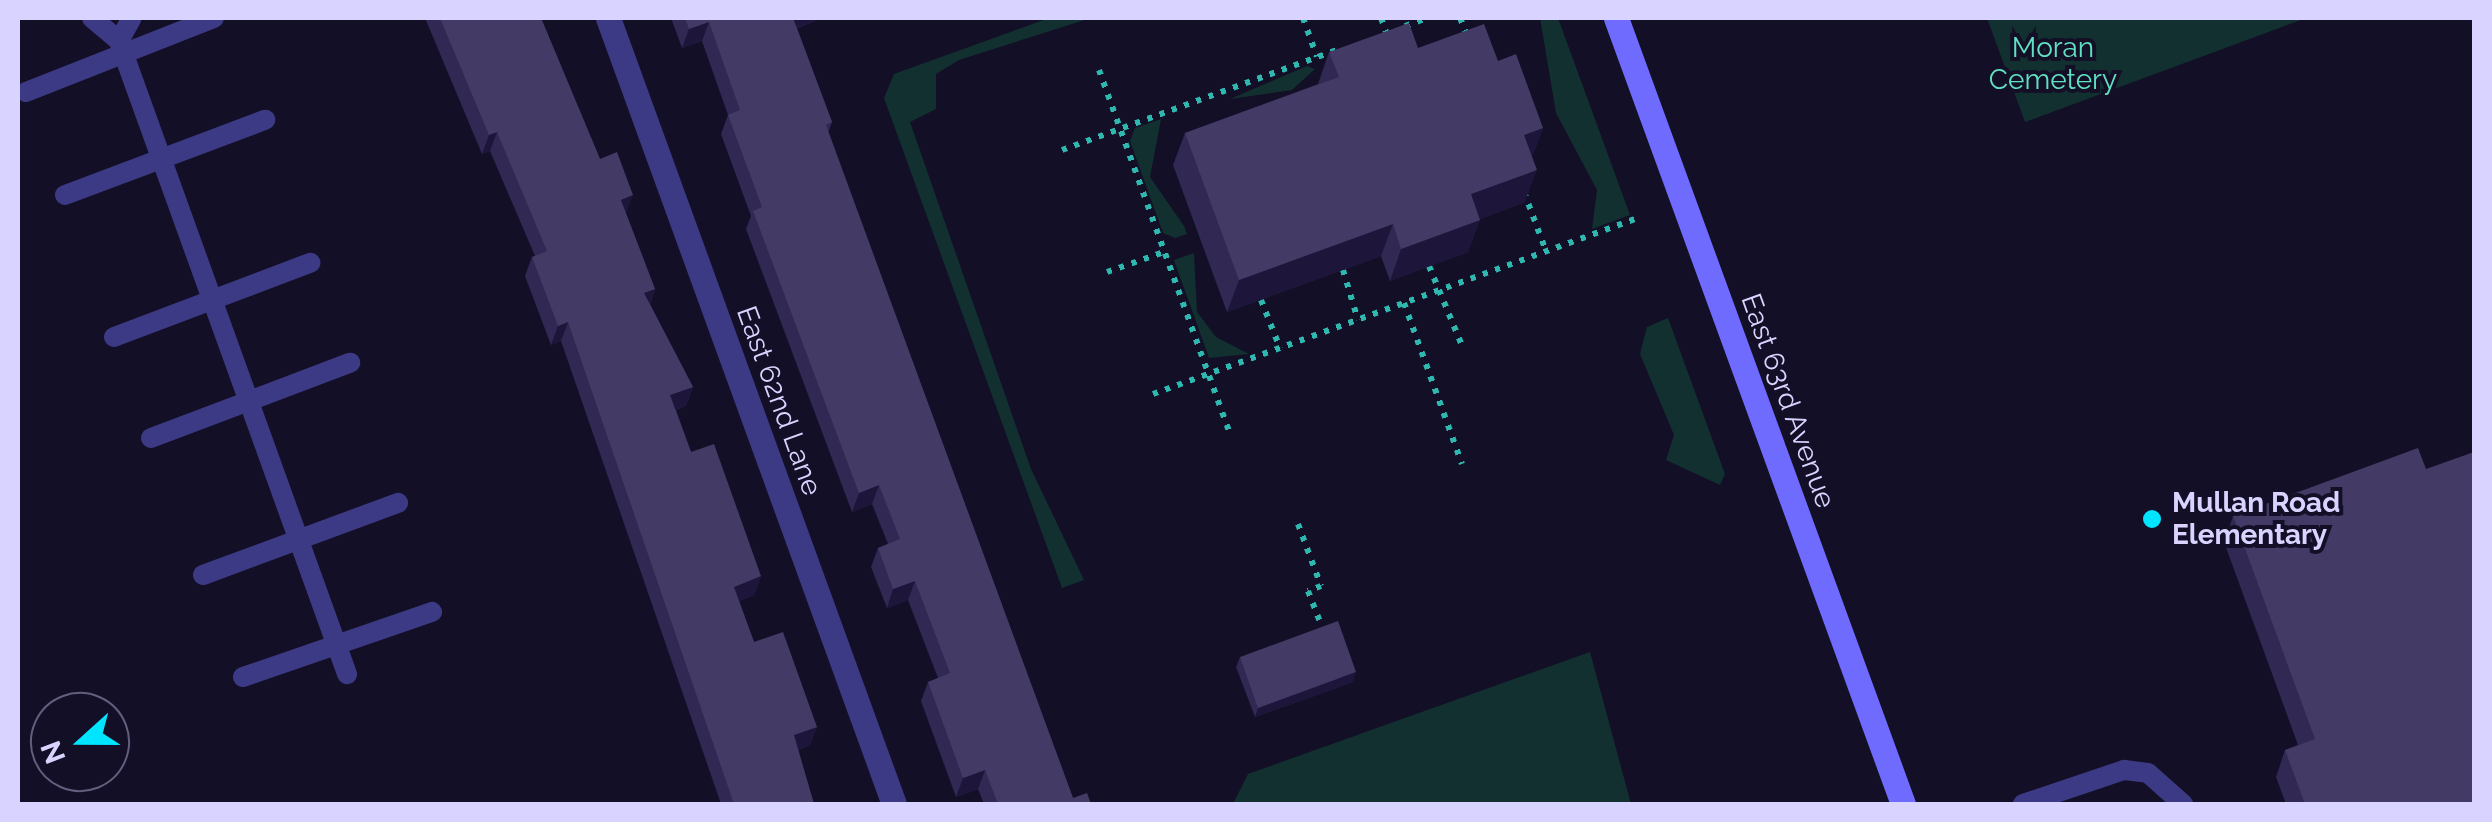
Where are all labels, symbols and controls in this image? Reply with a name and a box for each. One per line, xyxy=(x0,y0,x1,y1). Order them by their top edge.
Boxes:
park label: Moran Cemetery xyxy=(1989,31,2117,97)
street label: East 63rd Avenue xyxy=(1734,289,1842,513)
street label: East 62nd Lane xyxy=(729,302,829,500)
place label: Mullan Road Elementary xyxy=(2172,486,2340,552)
marker: Mullan Road Elementary xyxy=(2141,508,2163,530)
north arrow xyxy=(30,692,130,792)
text: N xyxy=(34,736,73,768)

